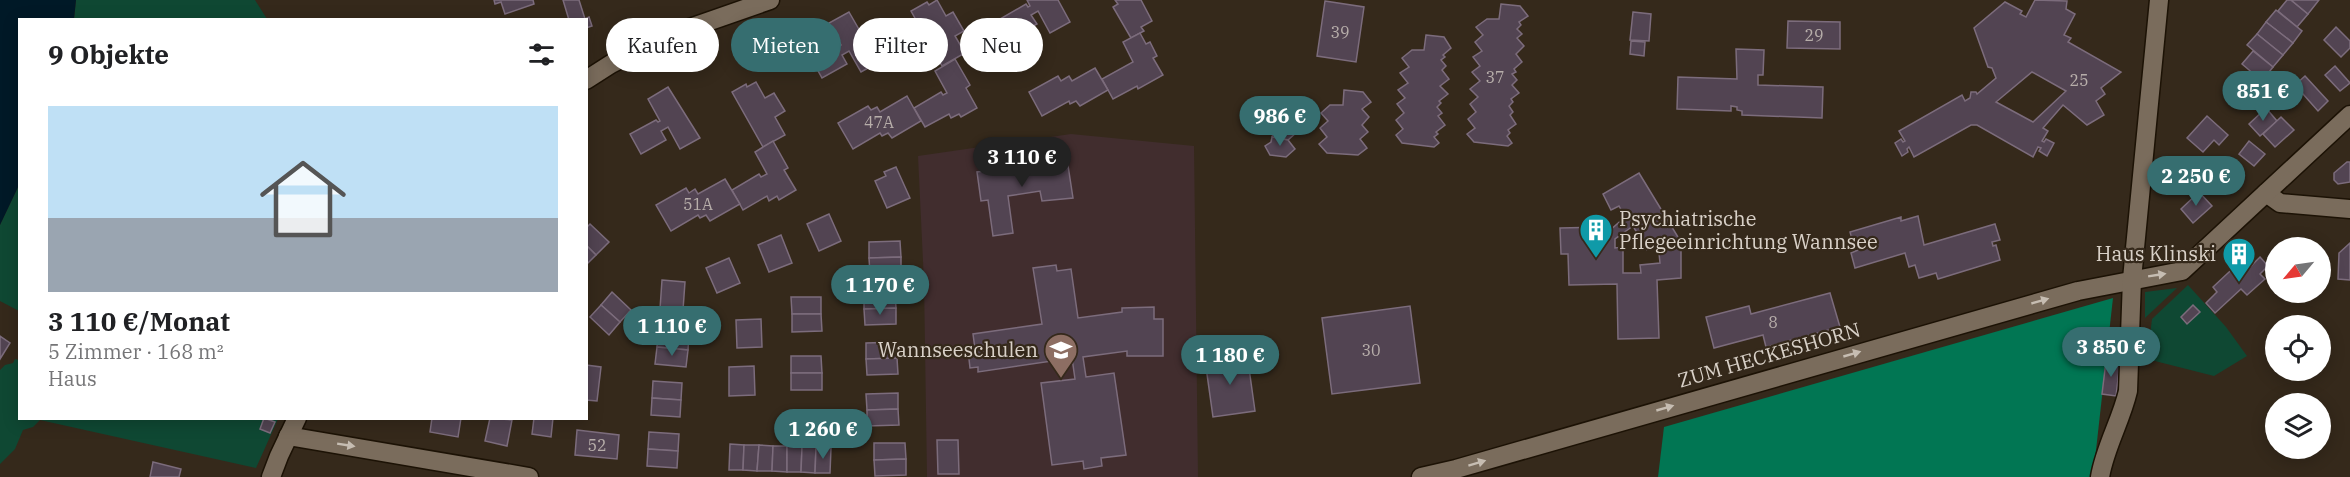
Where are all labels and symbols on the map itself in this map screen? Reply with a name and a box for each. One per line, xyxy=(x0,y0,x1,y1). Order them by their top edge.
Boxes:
house number: 39 xyxy=(1330,22,1350,42)
house number: 29 xyxy=(1804,25,1824,45)
house number: 37 xyxy=(1485,67,1505,87)
house number: 25 xyxy=(2069,70,2089,90)
pin: 851 € xyxy=(2221,71,2305,122)
pin: 986 € xyxy=(1238,96,1322,147)
house number: 47A xyxy=(864,112,894,132)
pin: 3 110 € xyxy=(967,137,1077,188)
pin: 2 250 € xyxy=(2141,156,2251,207)
house number: 51A xyxy=(683,194,713,214)
place label: Psychiatrische Pflegeeinrichtung Wannsee xyxy=(1619,205,1878,255)
building icon: Psychiatrische Pflegeeinrichtung Wannsee xyxy=(1578,212,1614,259)
building icon: Haus Klinski xyxy=(2221,236,2257,283)
north arrow xyxy=(2265,237,2331,303)
place label: Haus Klinski xyxy=(2096,240,2216,267)
pin: 1 170 € xyxy=(825,265,935,316)
one-way arrow xyxy=(2148,270,2167,279)
one-way arrow xyxy=(2031,296,2049,306)
pin: 1 110 € xyxy=(617,306,727,357)
house number: 8 xyxy=(1768,312,1778,332)
street label: ZUM HECKESHORN xyxy=(1674,316,1863,394)
pin: 3 850 € xyxy=(2056,327,2166,378)
school or university icon: Wannseeschulen xyxy=(1043,332,1079,379)
pin: 1 180 € xyxy=(1175,335,1285,386)
place label: Wannseeschulen xyxy=(878,336,1038,363)
house number: 30 xyxy=(1361,340,1381,360)
one-way arrow xyxy=(1843,349,1861,359)
one-way arrow xyxy=(1656,403,1674,412)
pin: 1 260 € xyxy=(768,409,878,460)
house number: 52 xyxy=(587,435,607,455)
one-way arrow xyxy=(337,441,356,450)
one-way arrow xyxy=(1468,458,1486,467)

